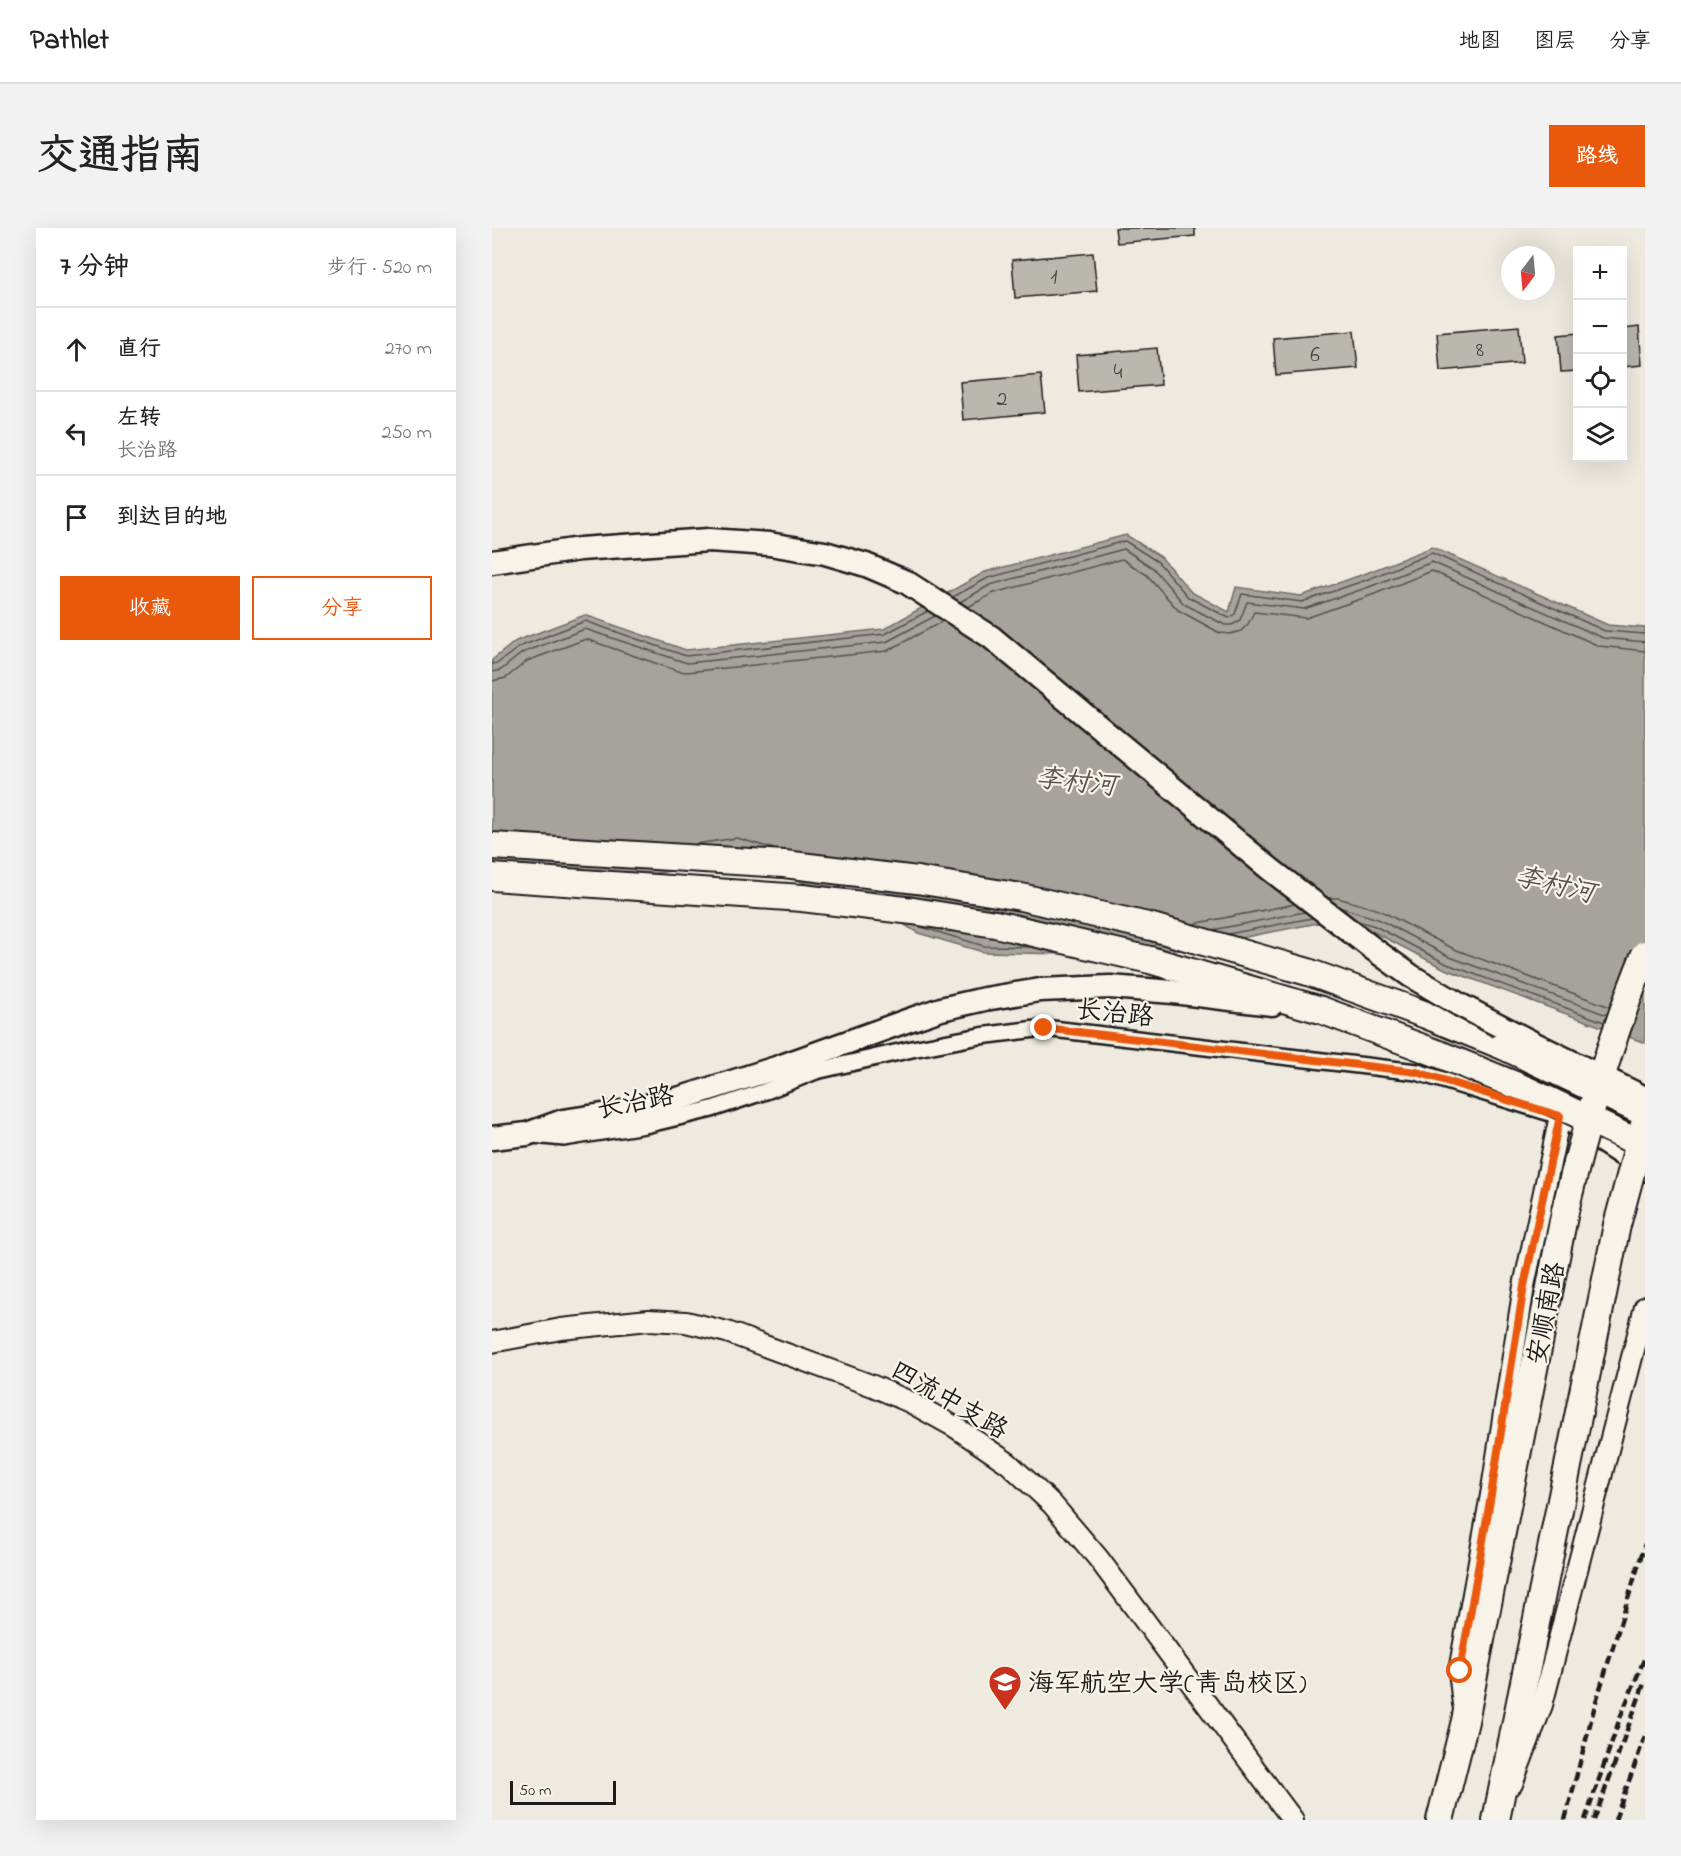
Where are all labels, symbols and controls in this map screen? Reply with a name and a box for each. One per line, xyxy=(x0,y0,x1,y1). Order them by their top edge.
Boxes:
text: Pathlet xyxy=(30,21,109,62)
text: 地图 xyxy=(1459,27,1501,57)
text: 图层 xyxy=(1534,27,1576,57)
text: 分享 xyxy=(1609,27,1651,57)
button: 路线 xyxy=(1549,125,1645,187)
text: 交通指南 xyxy=(36,127,204,188)
north arrow xyxy=(1501,246,1555,300)
map controls xyxy=(1573,246,1627,462)
button: + xyxy=(1573,246,1627,300)
text: 7 分钟 xyxy=(60,249,129,287)
text: 步行 · 520 m xyxy=(327,254,432,283)
house number: 1 xyxy=(1051,262,1058,294)
button: − xyxy=(1573,300,1627,354)
icon: ahead xyxy=(60,333,93,366)
text: 直行 xyxy=(117,334,161,366)
text: 270 m xyxy=(385,335,432,364)
house number: 8 xyxy=(1476,335,1484,367)
house number: 6 xyxy=(1310,340,1320,372)
button: locate xyxy=(1573,354,1627,408)
house number: 4 xyxy=(1113,357,1123,389)
house number: 2 xyxy=(997,384,1008,416)
text: 左转 xyxy=(117,403,161,435)
button: layers xyxy=(1573,408,1627,462)
icon: left xyxy=(60,417,93,450)
text: 250 m xyxy=(381,419,432,448)
text: 长治路 xyxy=(117,437,177,466)
icon: arrive xyxy=(60,501,93,534)
text: 到达目的地 xyxy=(117,502,227,534)
button: 收藏 xyxy=(60,576,240,640)
button: 分享 xyxy=(252,576,432,640)
water label: 李村河 xyxy=(1033,760,1122,808)
water label: 李村河 xyxy=(1511,858,1602,915)
street label: 长治路 xyxy=(1074,992,1155,1038)
route end xyxy=(1030,1014,1056,1040)
street label: 长治路 xyxy=(594,1078,677,1130)
street label: 安顺南路 xyxy=(1519,1259,1577,1368)
street label: 四流中支路 xyxy=(883,1353,1014,1451)
route start xyxy=(1446,1657,1472,1683)
school or university icon: 海军航空大学(青岛校区) xyxy=(987,1664,1023,1711)
place label: 海军航空大学(青岛校区) xyxy=(1028,1666,1307,1704)
scale bar xyxy=(510,1778,616,1806)
text: 50 m xyxy=(519,1779,551,1803)

